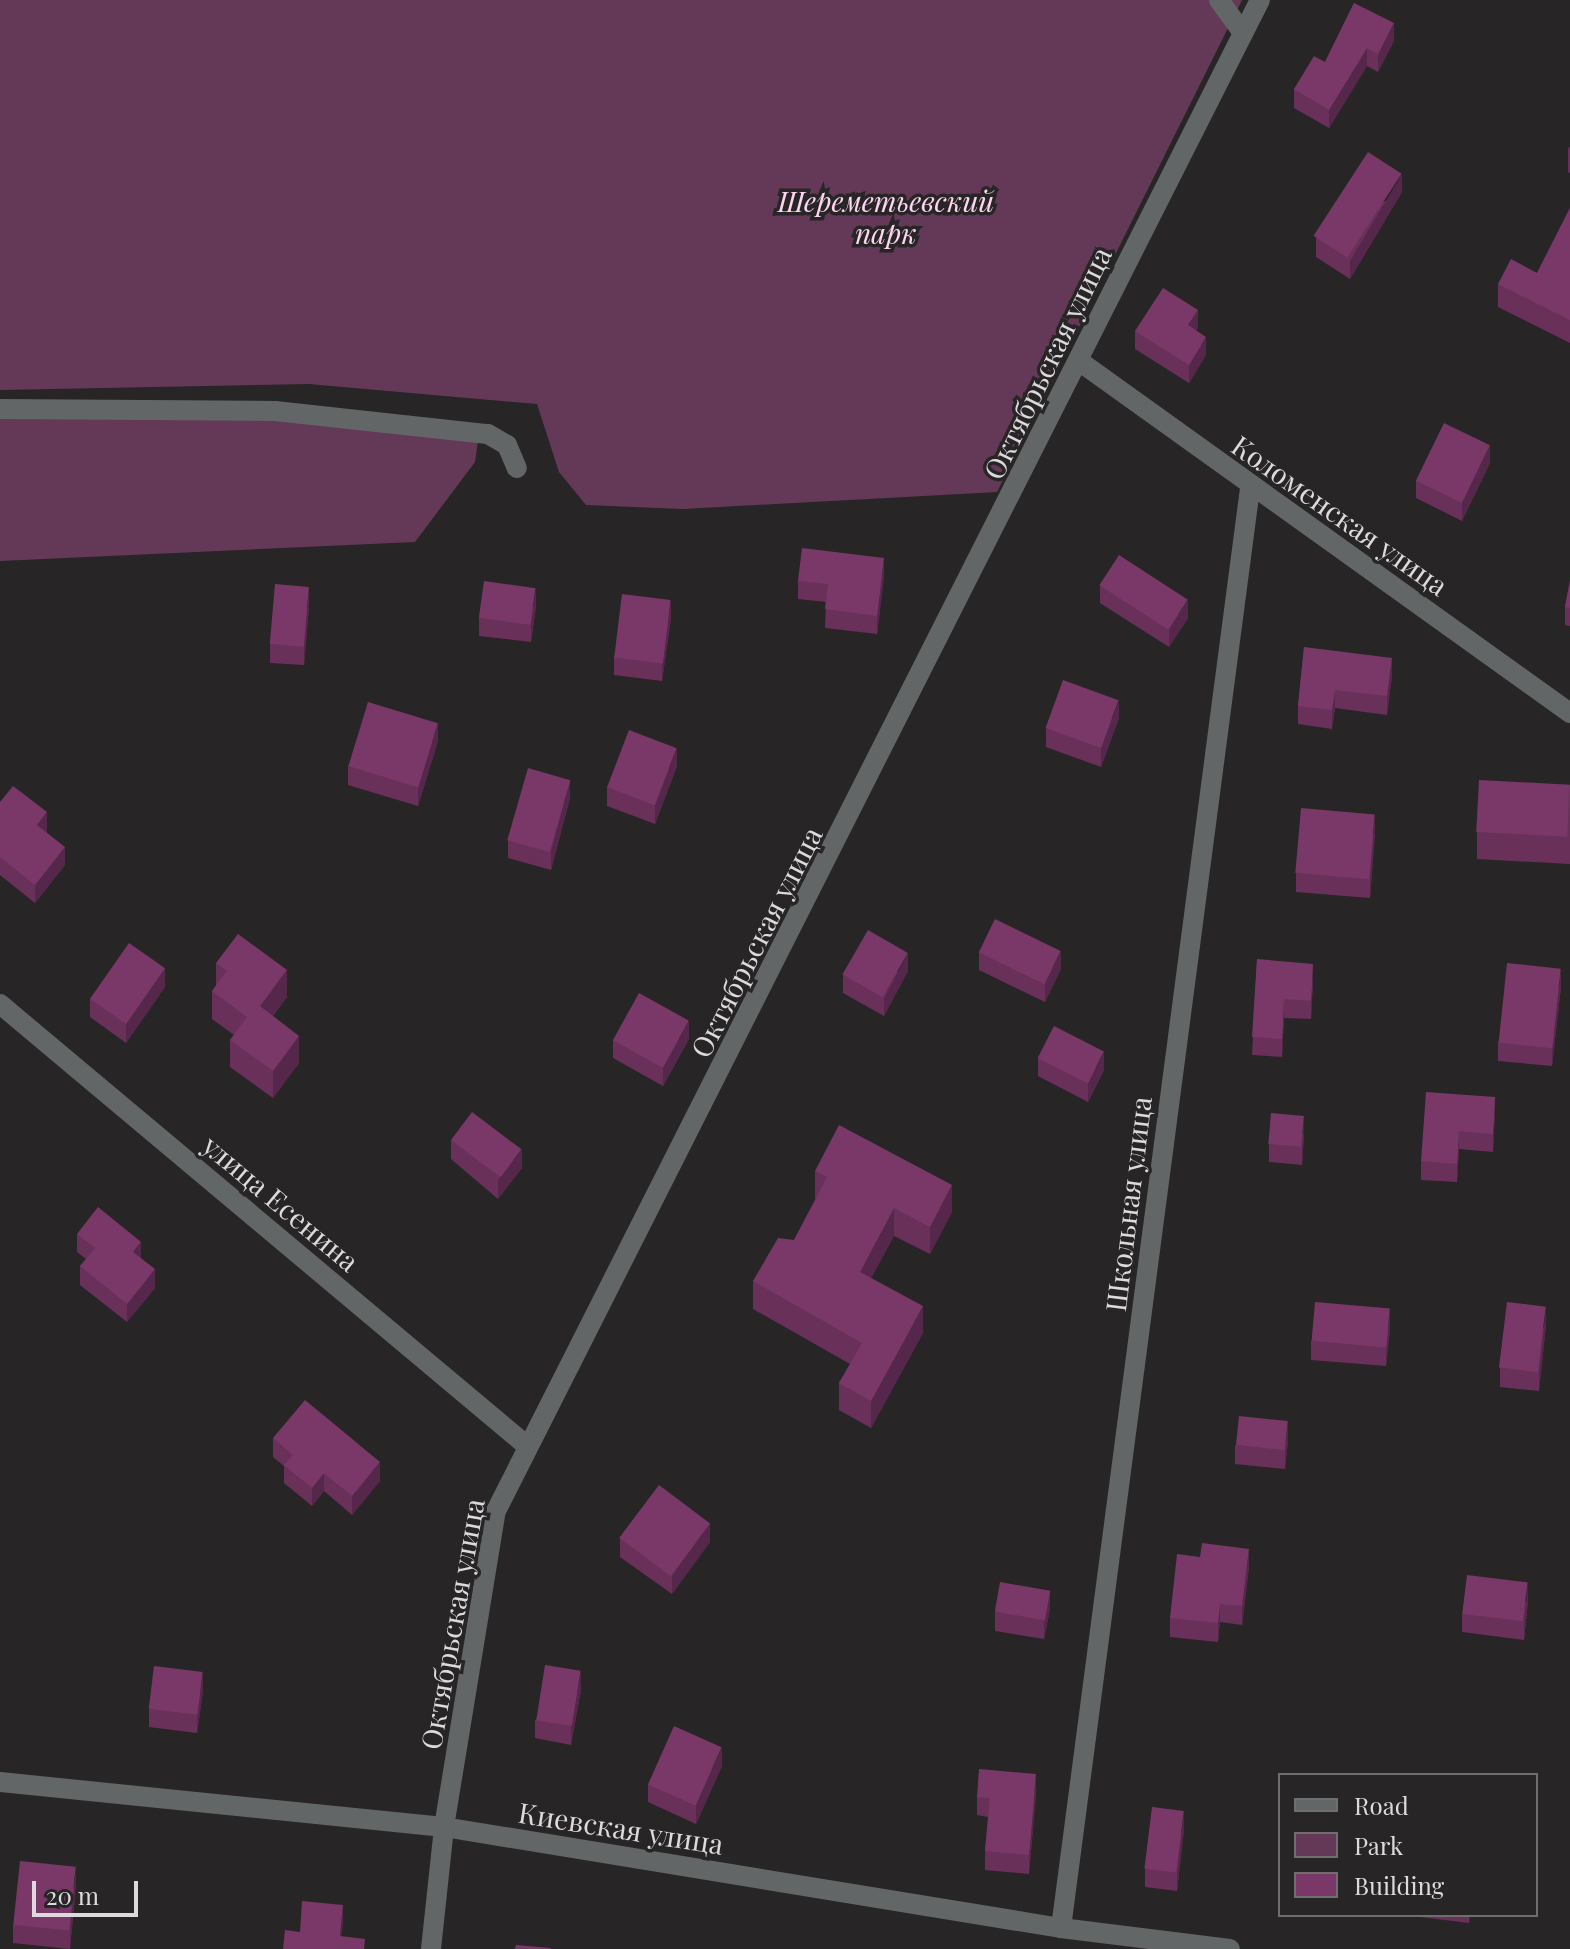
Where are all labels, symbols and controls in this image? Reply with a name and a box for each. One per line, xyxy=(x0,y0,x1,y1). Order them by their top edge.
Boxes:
park label: Шереметьевский парк xyxy=(778,184,994,250)
street label: Октябрьская улица xyxy=(976,241,1118,485)
street label: Коломенская улица xyxy=(1226,428,1454,602)
street label: Октябрьская улица xyxy=(683,821,829,1063)
street label: Школьная улица xyxy=(1098,1095,1158,1313)
street label: улица Есенина xyxy=(196,1128,366,1278)
street label: Октябрьская улица xyxy=(413,1496,491,1752)
legend xyxy=(1278,1773,1538,1917)
text: Road xyxy=(1354,1789,1409,1821)
street label: Киевская улица xyxy=(516,1795,726,1861)
text: Park xyxy=(1354,1829,1403,1861)
scale bar xyxy=(36,1865,142,1915)
text: Building xyxy=(1354,1869,1444,1901)
text: 20 m xyxy=(46,1879,99,1911)

